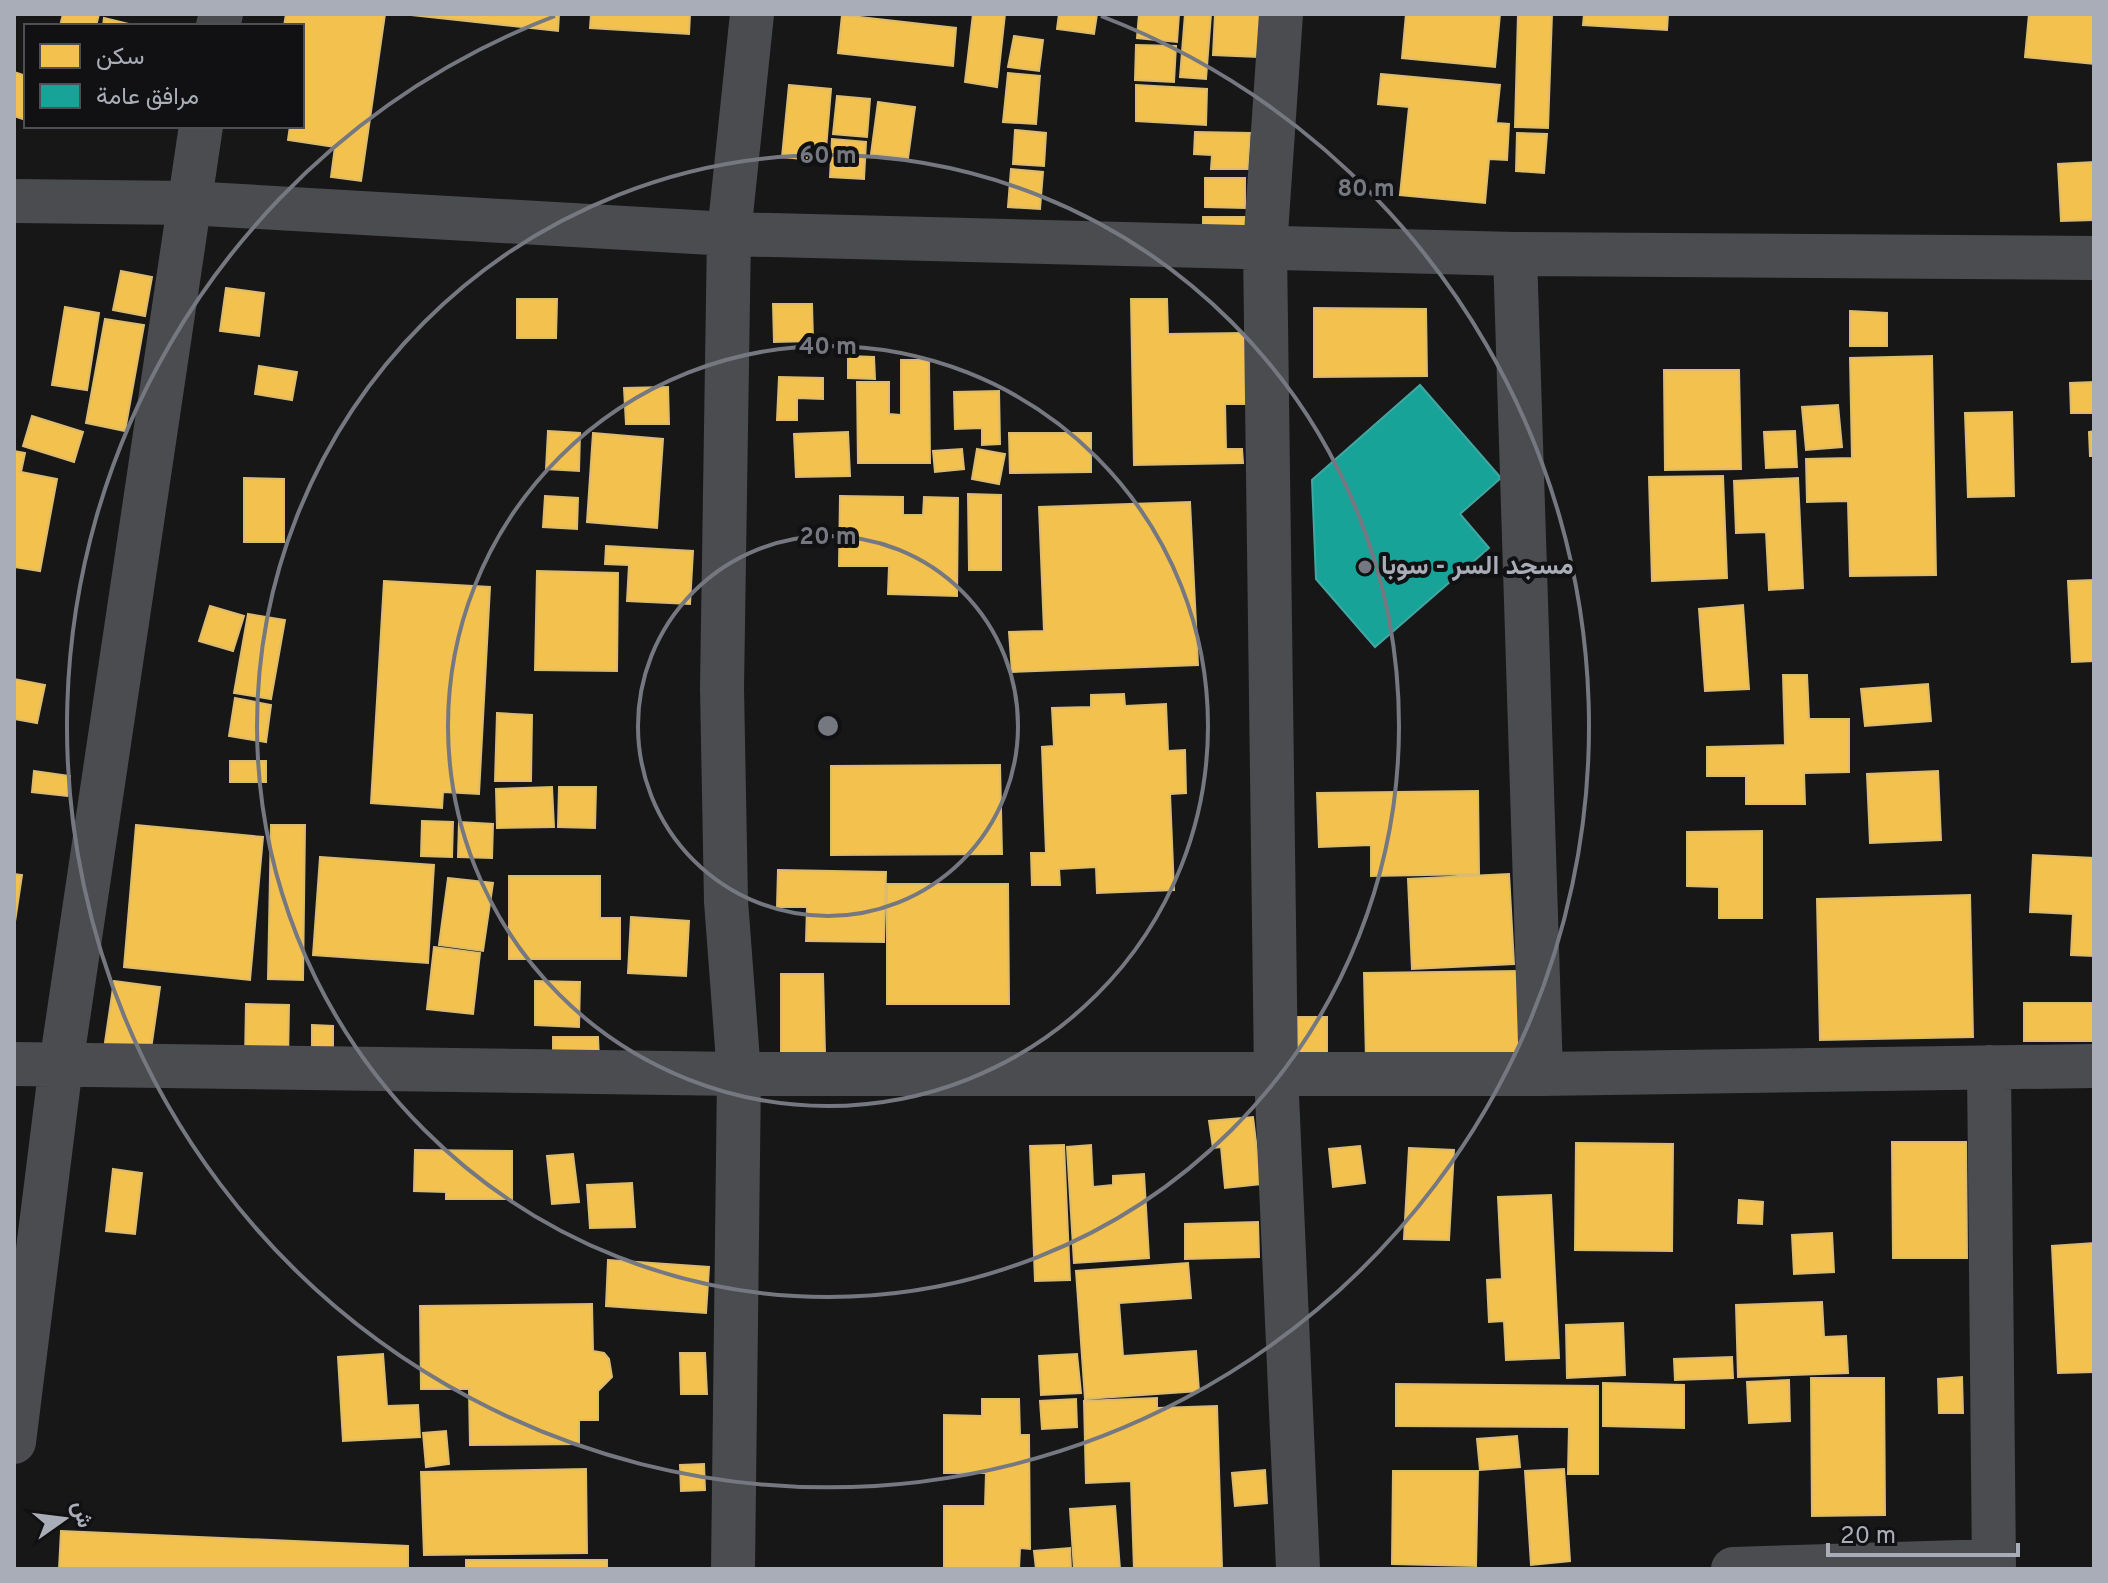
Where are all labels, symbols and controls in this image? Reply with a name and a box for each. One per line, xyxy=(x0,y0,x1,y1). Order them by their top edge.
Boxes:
legend xyxy=(24,24,304,128)
text: سكن xyxy=(96,43,145,73)
text: مرافق عامة xyxy=(96,83,199,113)
text: 60 m xyxy=(799,142,857,172)
text: 80 m xyxy=(1337,175,1395,205)
text: 40 m xyxy=(799,333,857,363)
text: 20 m xyxy=(799,523,857,553)
place label: مسجد السر - سوبا xyxy=(1381,551,1574,584)
marker: مسجد السر - سوبا xyxy=(1356,558,1374,576)
centre of rings xyxy=(814,712,842,740)
north arrow xyxy=(24,1479,104,1559)
text: ش xyxy=(65,1499,97,1531)
scale bar xyxy=(1828,1507,2018,1557)
text: 20 m xyxy=(1840,1522,1896,1552)

